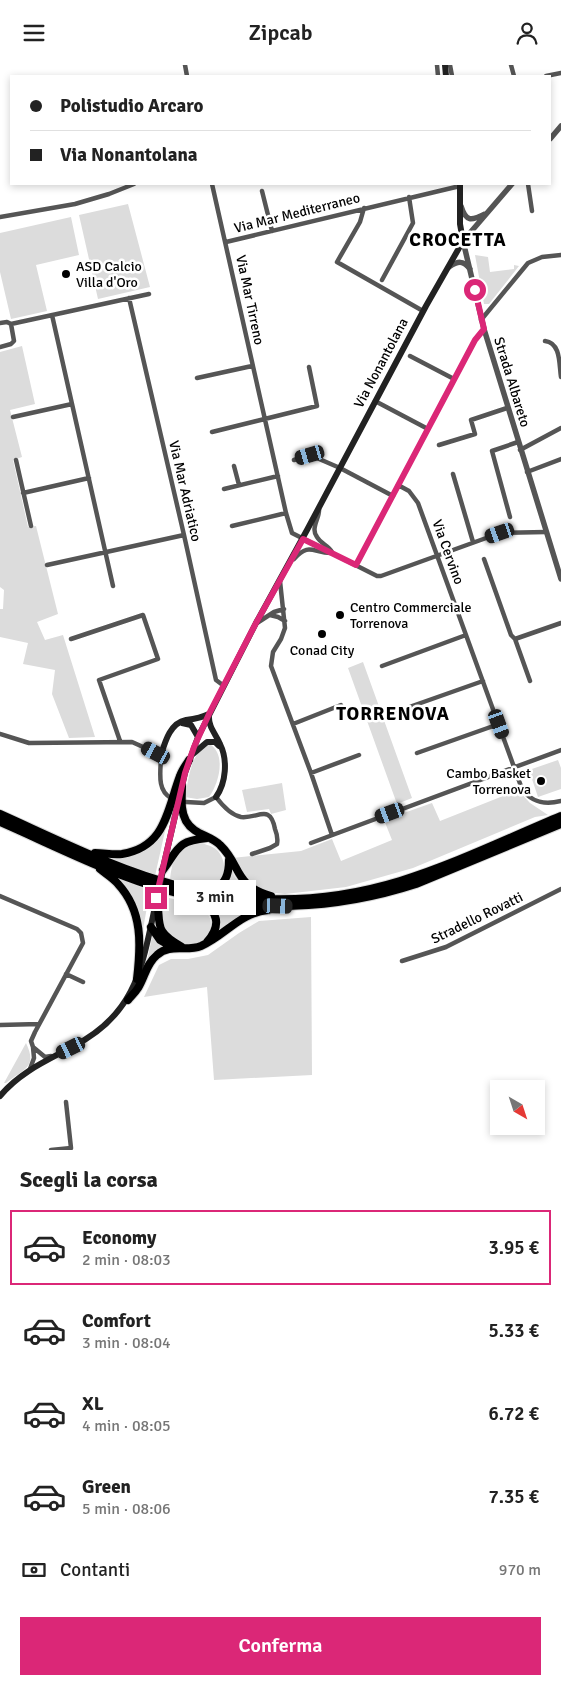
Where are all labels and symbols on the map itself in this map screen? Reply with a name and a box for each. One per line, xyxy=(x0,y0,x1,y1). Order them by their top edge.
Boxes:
street label: Via Mar Mediterraneo xyxy=(232,189,362,237)
district label: CROCETTA xyxy=(409,228,507,252)
street label: Via Mar Tirreno xyxy=(232,254,268,346)
place label: ASD Calcio Villa d'Oro xyxy=(76,258,142,291)
marker: ASD Calcio Villa d'Oro xyxy=(60,268,72,280)
route start xyxy=(464,279,486,301)
street label: Via Nonantolana xyxy=(350,315,412,411)
street label: Strada Albareto xyxy=(490,335,534,429)
street label: Via Mar Adriatico xyxy=(165,439,205,543)
car xyxy=(293,444,326,466)
street label: Via Cervino xyxy=(428,517,468,587)
car xyxy=(483,521,516,545)
place label: Centro Commerciale Torrenova xyxy=(350,599,472,632)
marker: Centro Commerciale Torrenova xyxy=(334,609,346,621)
marker: Conad City xyxy=(316,628,328,640)
place label: Conad City xyxy=(290,642,355,659)
district label: TORRENOVA xyxy=(336,702,450,726)
car xyxy=(486,707,511,741)
car xyxy=(139,739,172,767)
place label: Cambo Basket Torrenova xyxy=(446,765,531,798)
marker: Cambo Basket Torrenova xyxy=(535,775,547,787)
car xyxy=(373,801,406,825)
callout: 3 min xyxy=(174,881,256,915)
route end xyxy=(145,887,167,909)
street label: Stradello Rovatti xyxy=(428,888,526,948)
car xyxy=(262,898,293,914)
car xyxy=(54,1035,87,1061)
north arrow xyxy=(490,1080,545,1135)

